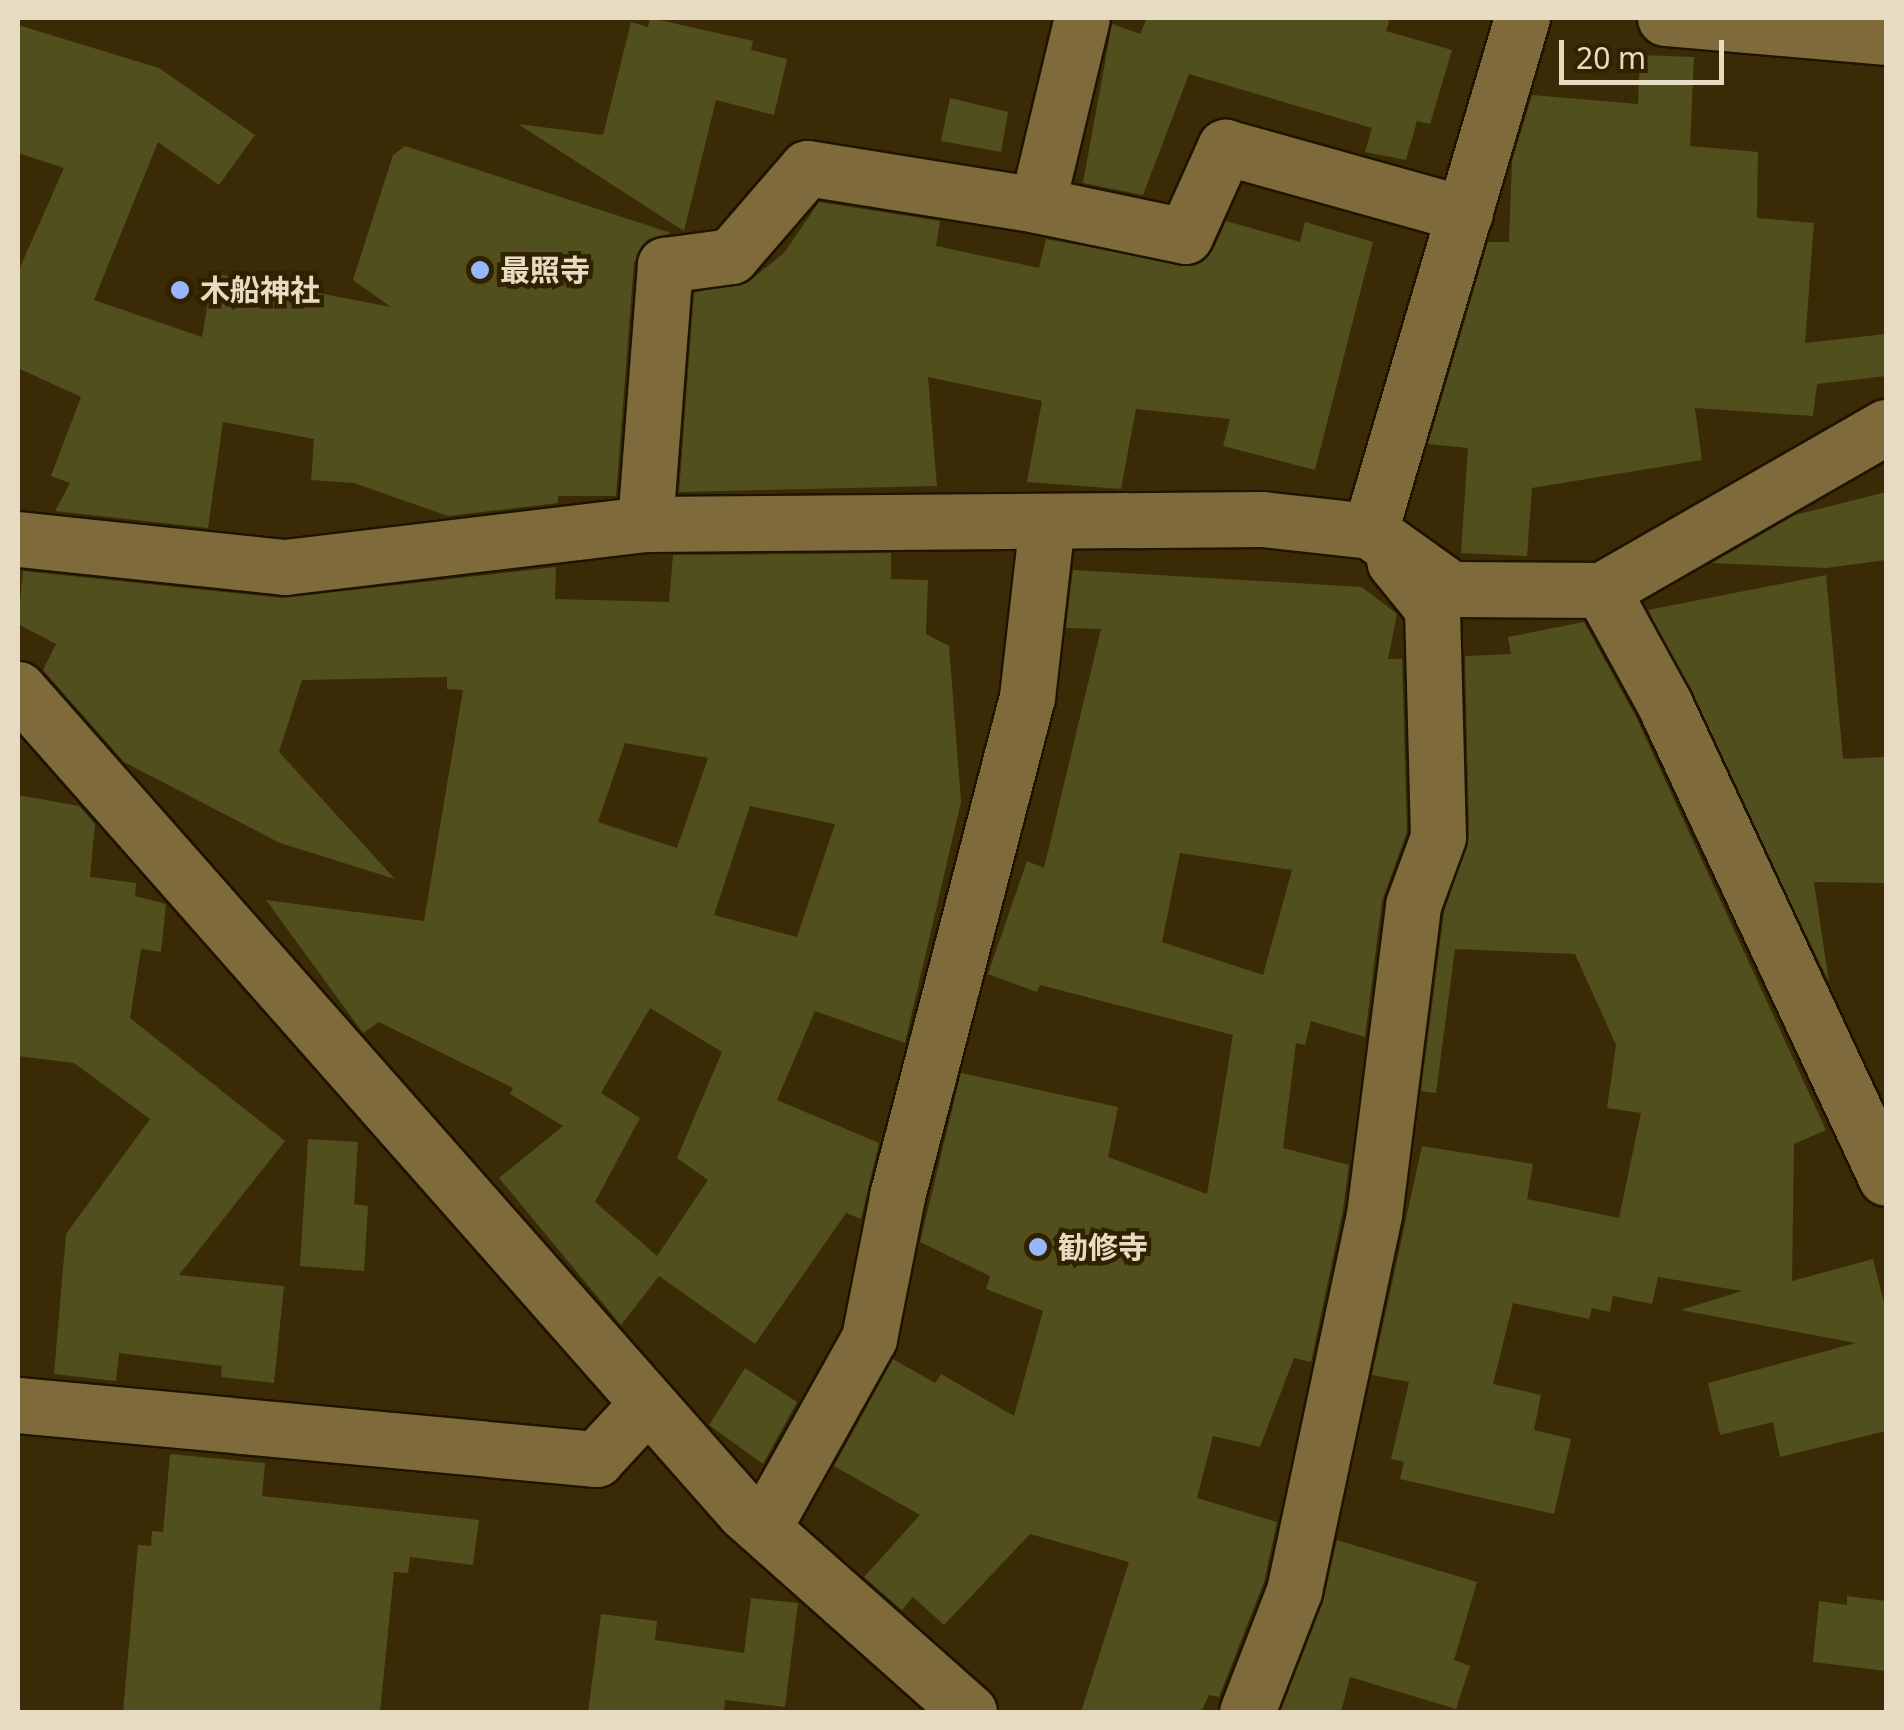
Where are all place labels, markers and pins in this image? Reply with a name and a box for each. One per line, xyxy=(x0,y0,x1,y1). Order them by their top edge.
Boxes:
place label: 最照寺 xyxy=(500,252,590,288)
marker: 最照寺 xyxy=(469,259,491,281)
place label: 木船神社 xyxy=(200,272,320,308)
marker: 木船神社 xyxy=(169,279,191,301)
place label: 勧修寺 xyxy=(1058,1229,1148,1265)
marker: 勧修寺 xyxy=(1027,1236,1049,1258)

